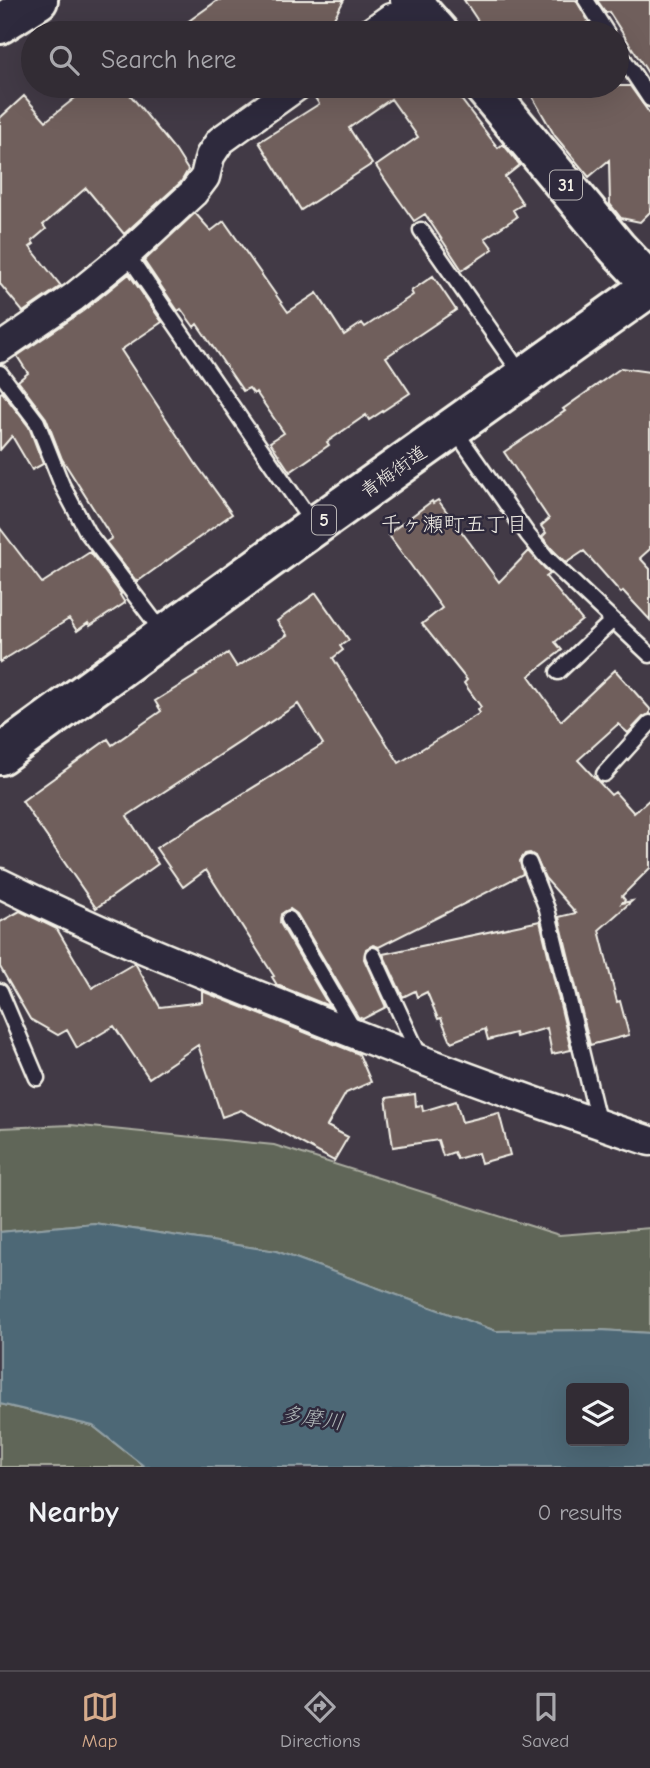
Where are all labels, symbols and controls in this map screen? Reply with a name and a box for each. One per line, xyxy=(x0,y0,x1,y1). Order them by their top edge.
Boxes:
search box xyxy=(21,21,629,98)
icon: search xyxy=(45,41,83,79)
text: Search here xyxy=(101,45,236,75)
road number: 31 xyxy=(550,170,582,200)
street label: 青梅街道 xyxy=(356,441,431,503)
road number: 5 xyxy=(312,506,336,534)
district label: 千ヶ瀬町五丁目 xyxy=(381,512,528,536)
map controls xyxy=(566,1383,629,1446)
button: layers xyxy=(566,1383,629,1446)
water label: 多摩川 xyxy=(279,1402,345,1434)
text: Nearby xyxy=(28,1495,119,1530)
text: 0 results xyxy=(538,1499,622,1526)
tab: Map xyxy=(81,1688,119,1752)
tab: Directions xyxy=(280,1688,360,1752)
tab: Saved xyxy=(522,1688,569,1752)

